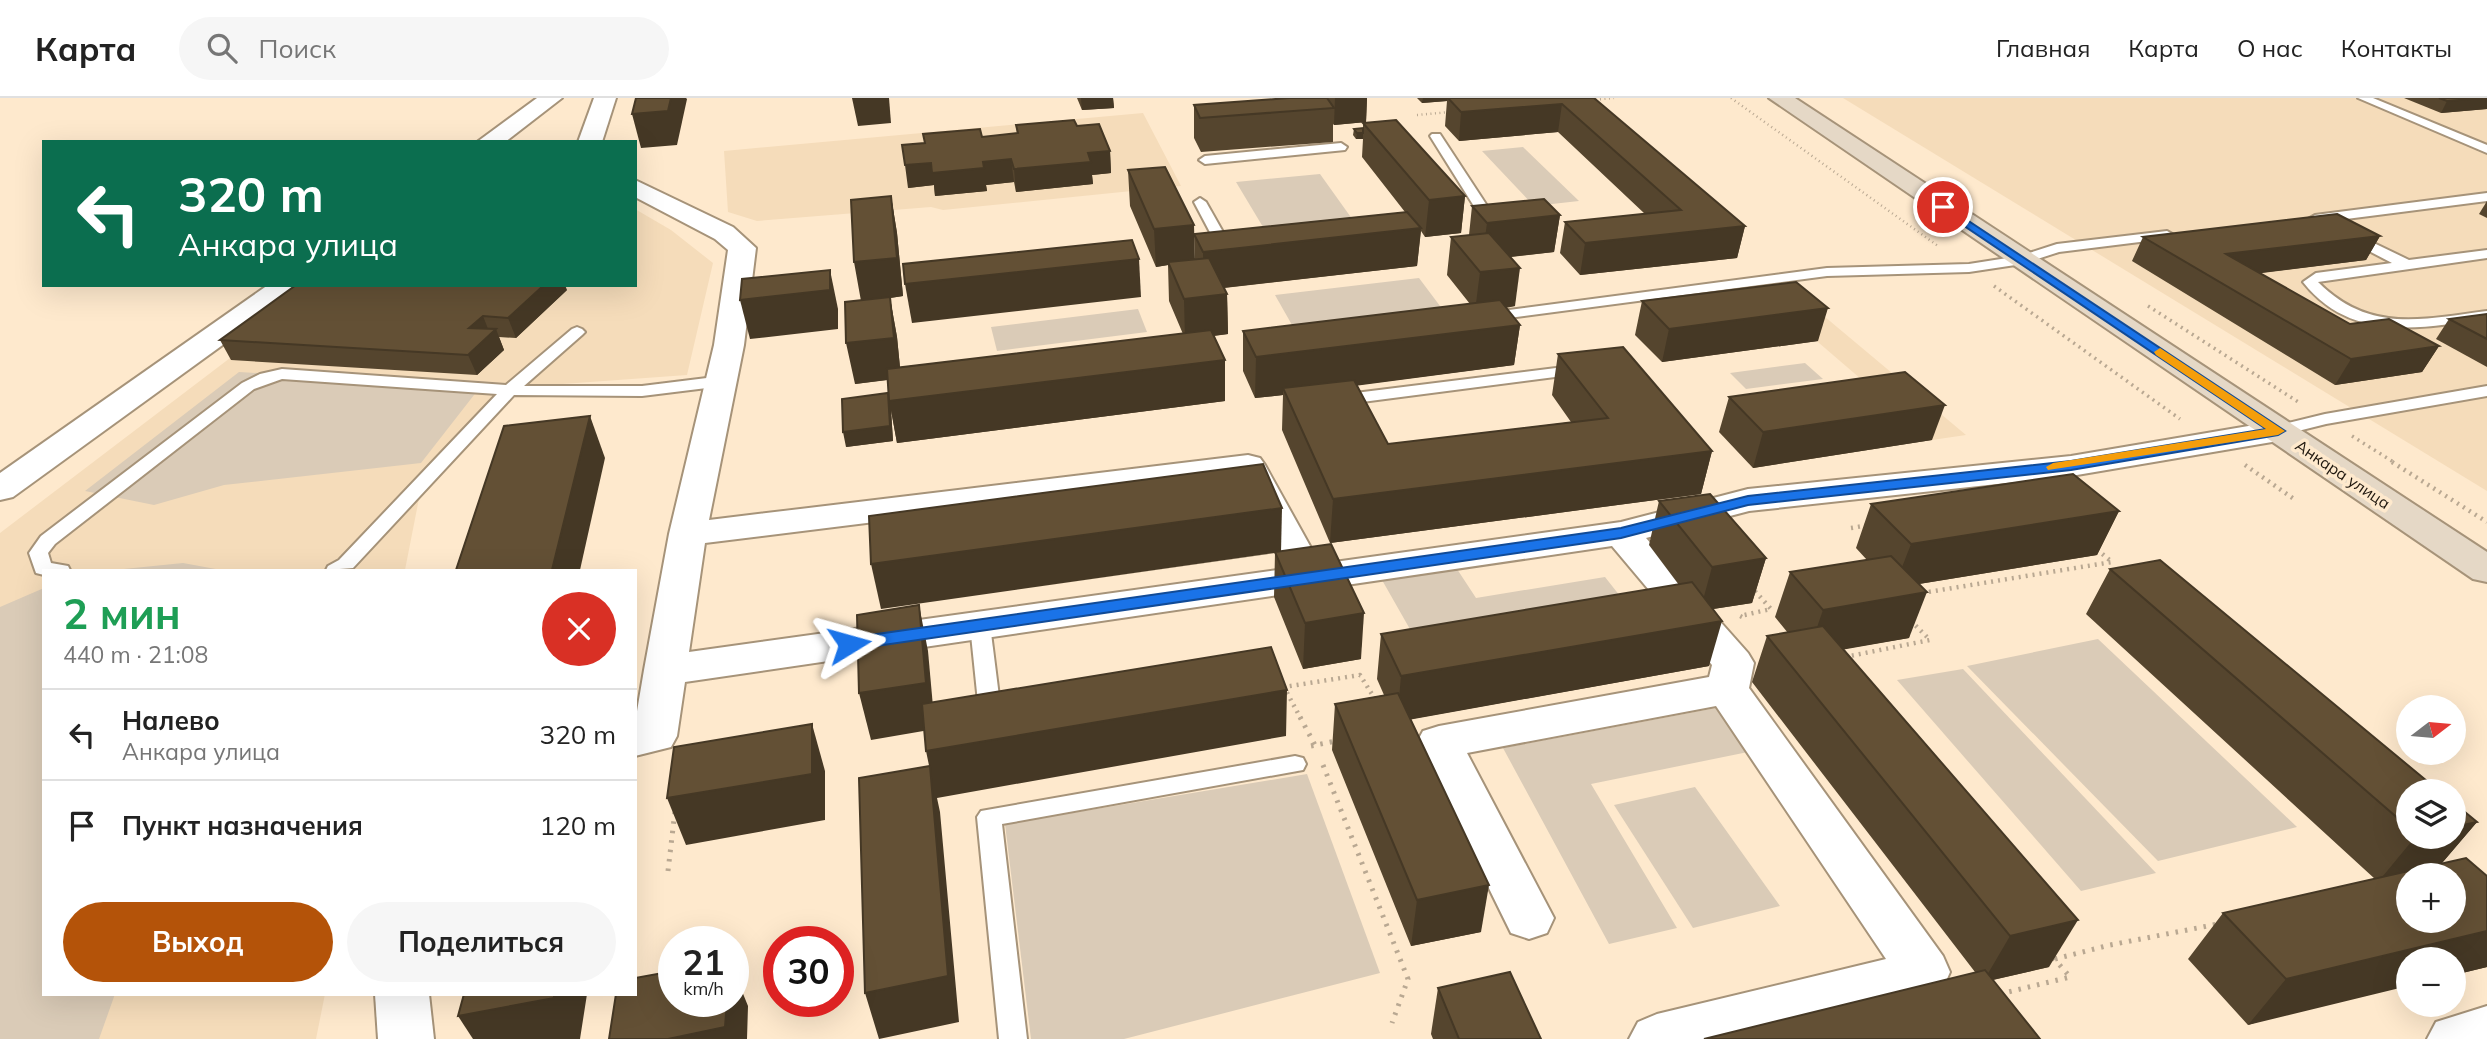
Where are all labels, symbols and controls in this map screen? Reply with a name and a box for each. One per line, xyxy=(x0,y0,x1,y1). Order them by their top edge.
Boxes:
search box xyxy=(179,17,669,80)
text: Карта xyxy=(35,28,137,69)
icon: search xyxy=(203,29,241,67)
text: Поиск xyxy=(259,32,336,65)
text: Главная xyxy=(1996,33,2090,63)
text: Карта xyxy=(2128,33,2199,63)
text: О нас xyxy=(2237,33,2303,63)
text: Контакты xyxy=(2341,33,2452,63)
text: 320 m xyxy=(178,163,324,224)
icon: left xyxy=(63,168,154,259)
pin xyxy=(1913,177,1973,237)
icon: arrive xyxy=(1924,188,1962,226)
text: Анкара улица xyxy=(178,224,398,264)
street label: Анкара улица xyxy=(2292,435,2394,513)
text: 2 мин xyxy=(63,587,181,640)
button: close xyxy=(542,592,616,666)
position arrow xyxy=(812,607,886,681)
text: 440 m · 21:08 xyxy=(63,640,208,669)
north arrow xyxy=(2396,695,2466,765)
map controls xyxy=(2396,695,2466,1017)
text: Налево xyxy=(122,704,220,737)
icon: left xyxy=(63,716,101,754)
text: 320 m xyxy=(540,718,616,751)
text: Анкара улица xyxy=(122,737,280,766)
button: layers xyxy=(2396,779,2466,849)
icon: arrive xyxy=(63,807,101,845)
text: Пункт назначения xyxy=(122,809,363,842)
text: 120 m xyxy=(540,809,616,842)
button: + xyxy=(2396,863,2466,933)
button: Выход xyxy=(63,902,333,982)
button: Поделиться xyxy=(347,902,616,982)
speed limit sign: 30 xyxy=(763,926,854,1017)
text: 21 xyxy=(682,940,725,984)
button: − xyxy=(2396,947,2466,1017)
text: km/h xyxy=(683,977,724,1000)

